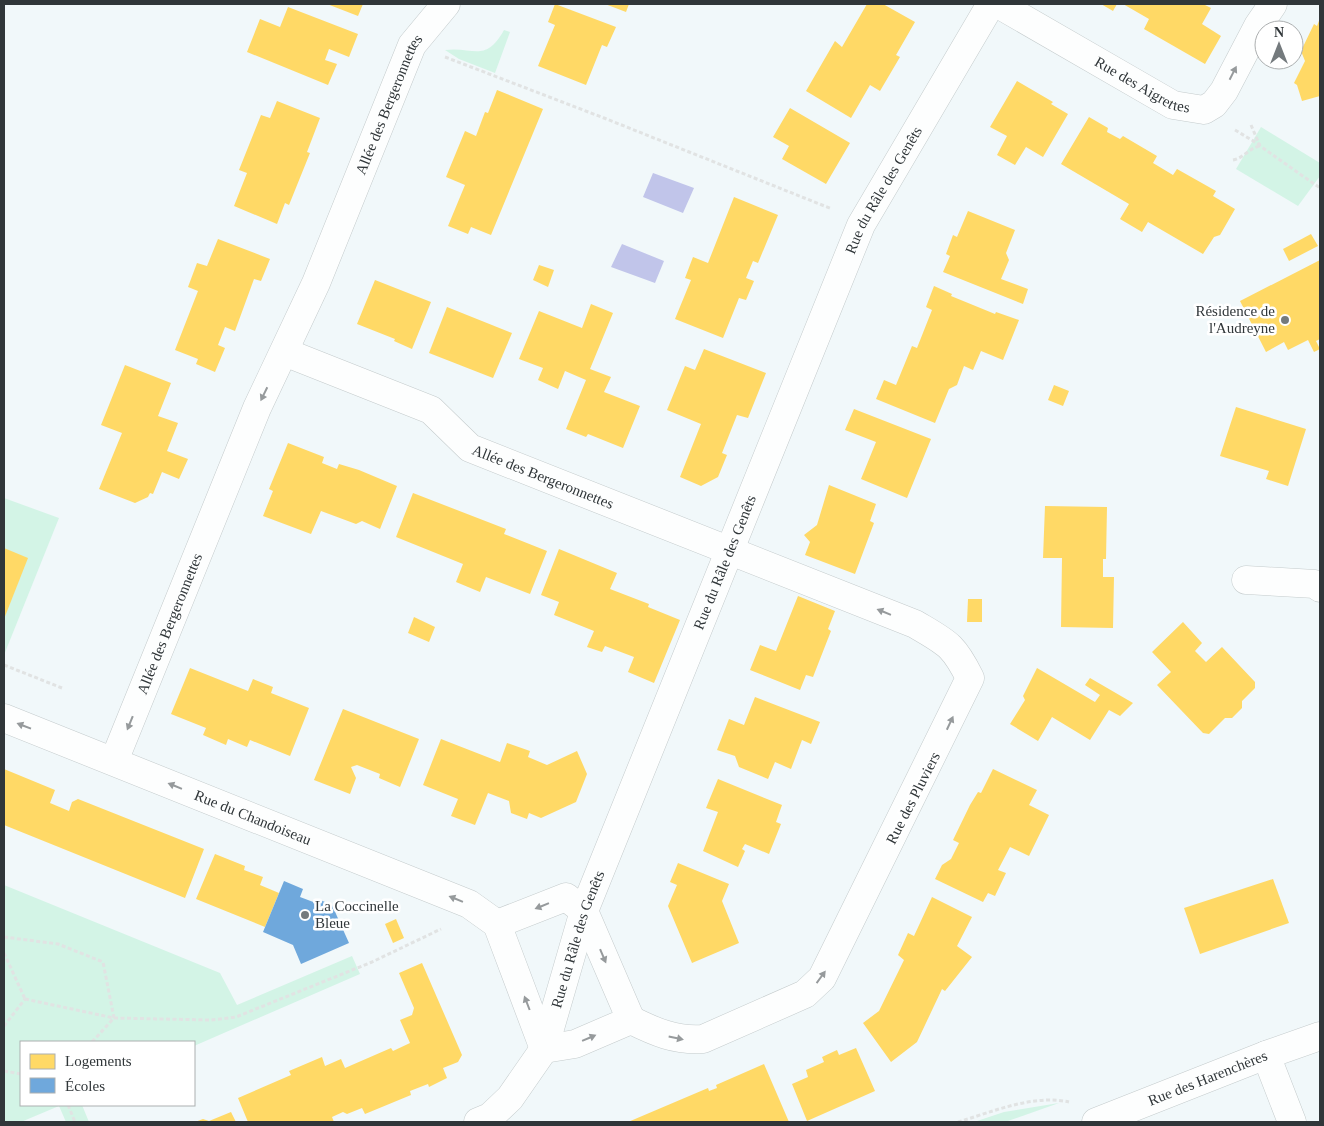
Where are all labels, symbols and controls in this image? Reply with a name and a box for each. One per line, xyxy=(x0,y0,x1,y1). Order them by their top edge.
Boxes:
north arrow xyxy=(1254,20,1304,70)
text: N xyxy=(1274,25,1284,40)
street label: Allée des Bergeronnettes xyxy=(353,31,426,177)
street label: Rue des Aigrettes xyxy=(1092,54,1191,116)
one-way arrow xyxy=(1229,66,1237,80)
street label: Rue du Râle des Genêts xyxy=(842,123,925,256)
place label: Résidence de l'Audreyne xyxy=(1195,303,1275,336)
marker: Résidence de l'Audreyne xyxy=(1279,314,1291,326)
one-way arrow xyxy=(260,387,268,401)
street label: Allée des Bergeronnettes xyxy=(470,442,616,512)
street label: Rue du Râle des Genêts xyxy=(691,493,759,632)
street label: Allée des Bergeronnettes xyxy=(134,551,205,697)
one-way arrow xyxy=(876,608,891,616)
one-way arrow xyxy=(125,715,133,730)
one-way arrow xyxy=(946,716,954,730)
one-way arrow xyxy=(16,722,31,730)
street label: Rue des Pluviers xyxy=(883,749,943,847)
one-way arrow xyxy=(168,781,182,789)
street label: Rue du Chandoiseau xyxy=(192,787,314,848)
street label: Rue du Râle des Genêts xyxy=(548,868,608,1010)
one-way arrow xyxy=(448,895,463,903)
place label: La Coccinelle Bleue xyxy=(315,898,399,931)
one-way arrow xyxy=(535,903,549,911)
marker: La Coccinelle Bleue xyxy=(299,909,311,921)
one-way arrow xyxy=(600,949,608,963)
one-way arrow xyxy=(816,970,826,984)
one-way arrow xyxy=(523,995,531,1010)
one-way arrow xyxy=(582,1034,596,1042)
one-way arrow xyxy=(669,1035,685,1043)
legend xyxy=(20,1041,195,1106)
street label: Rue des Harenchères xyxy=(1146,1047,1270,1109)
text: Logements xyxy=(65,1053,132,1069)
text: Écoles xyxy=(65,1078,105,1094)

